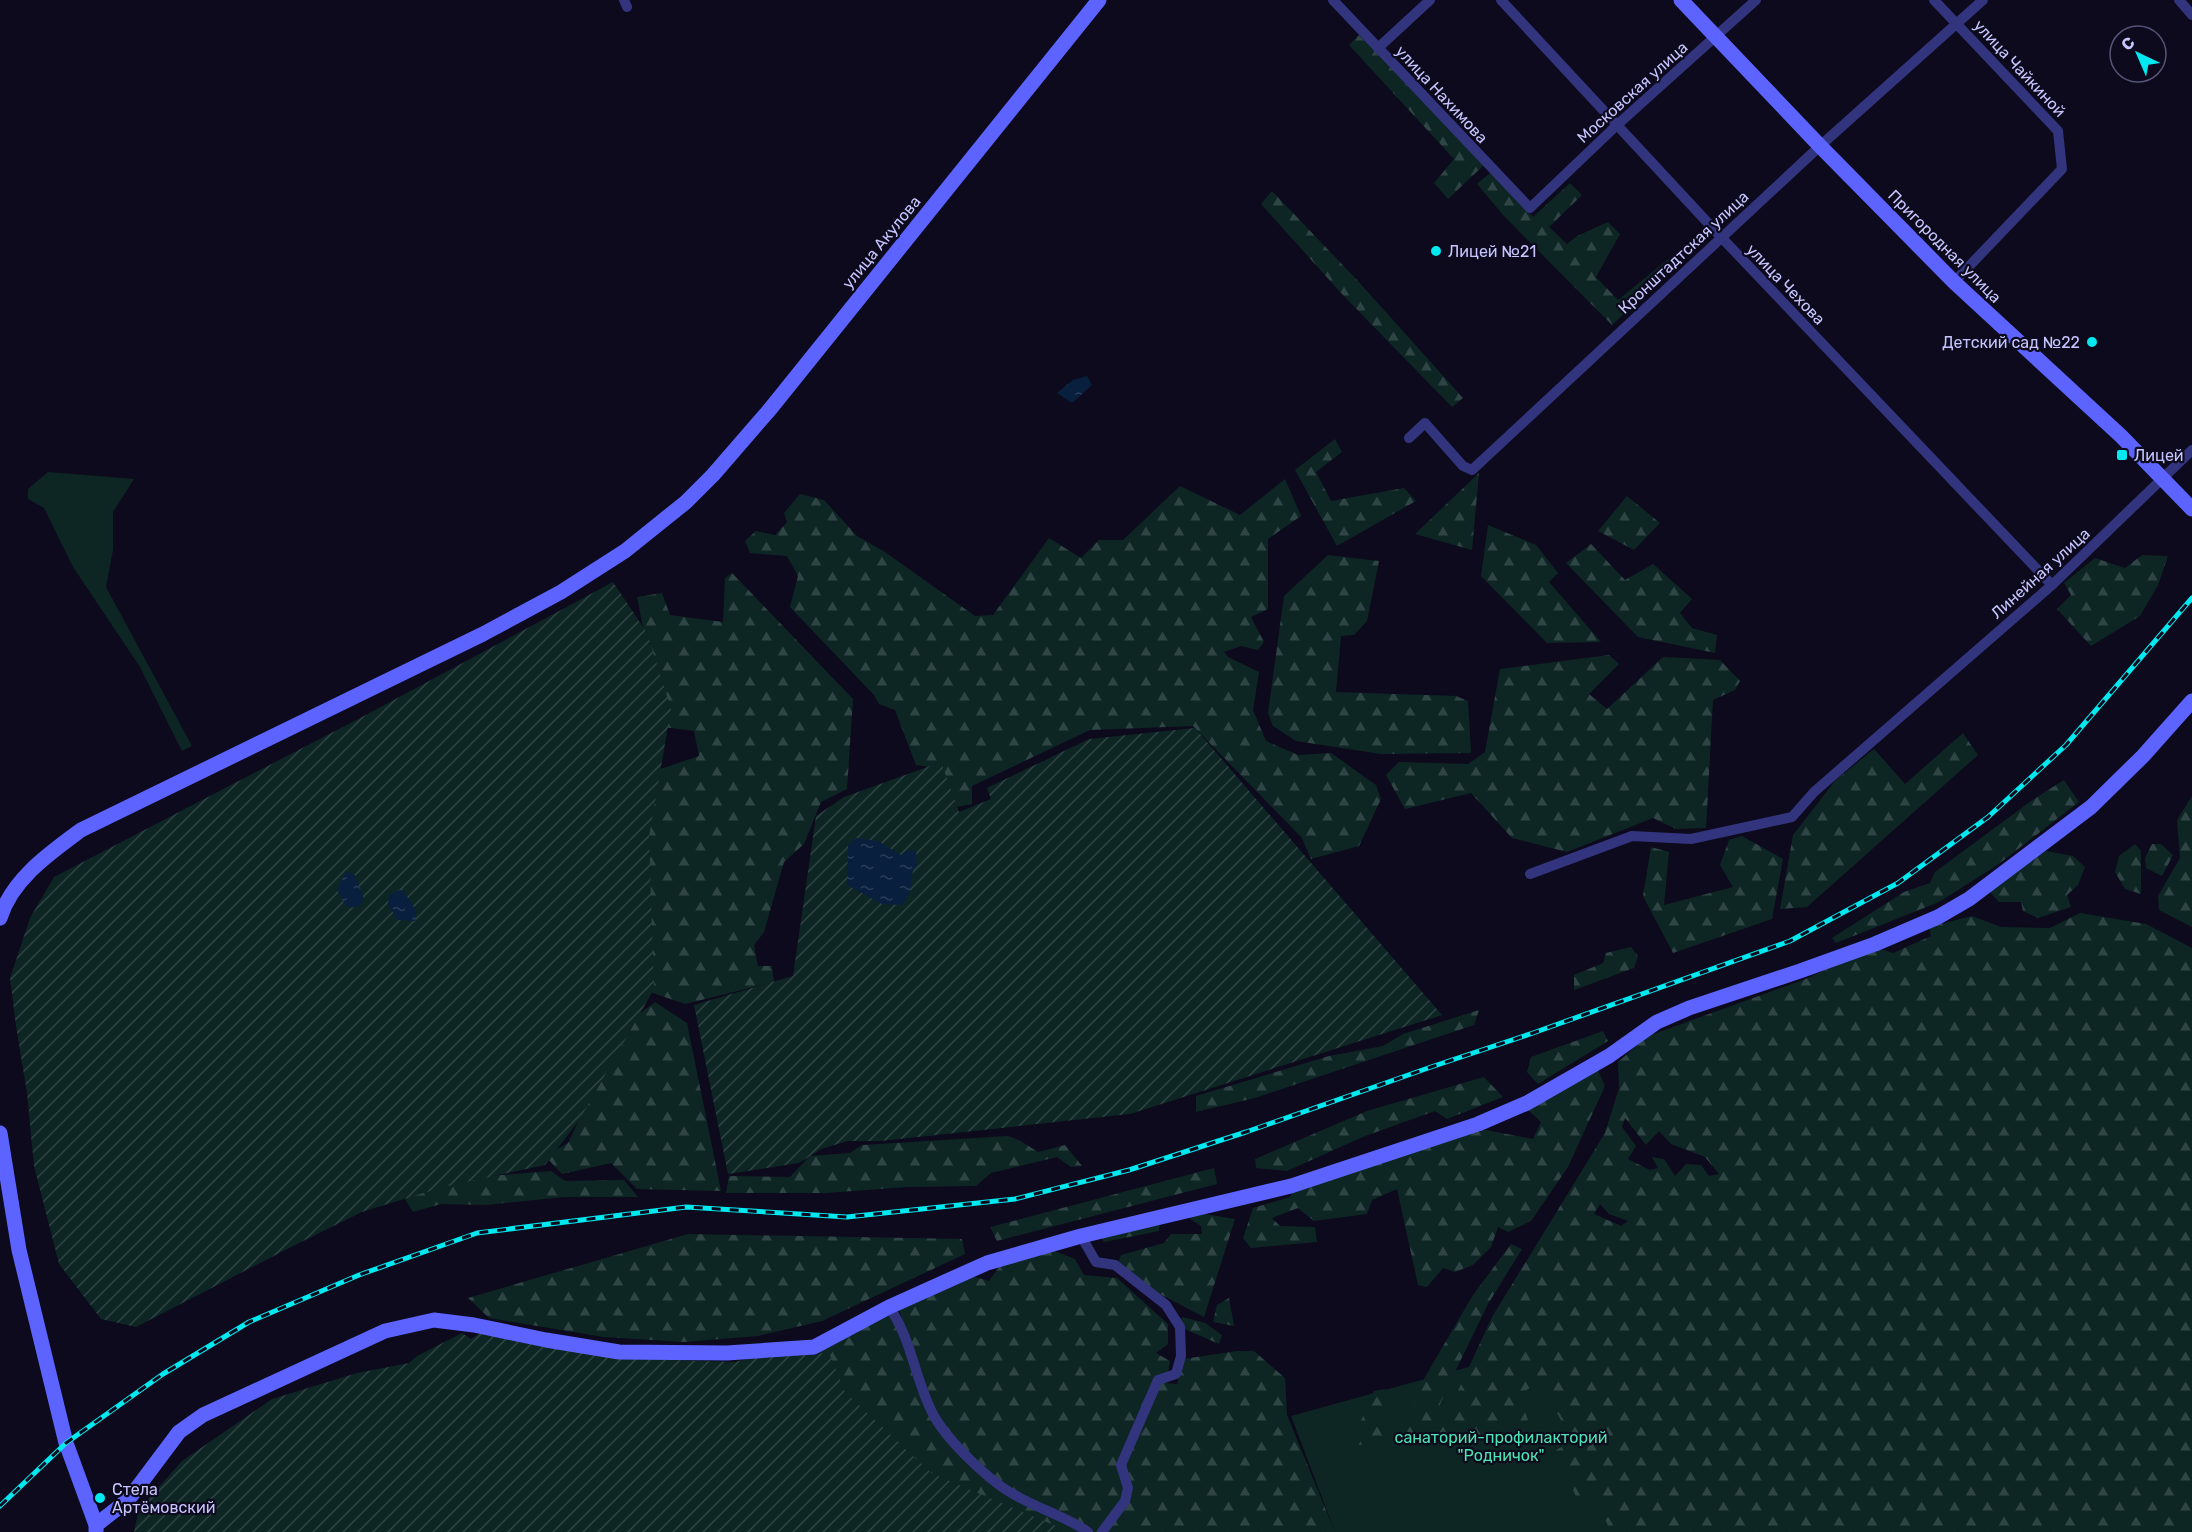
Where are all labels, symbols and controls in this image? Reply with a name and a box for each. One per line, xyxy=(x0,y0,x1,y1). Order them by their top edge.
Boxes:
street label: улица Чайкиной xyxy=(1970,16,2070,121)
north arrow xyxy=(2108,24,2168,84)
text: С xyxy=(2117,33,2139,54)
street label: Московская улица xyxy=(1573,38,1691,147)
street label: улица Нахимова xyxy=(1392,42,1492,147)
street label: Пригородная улица xyxy=(1884,186,2005,307)
street label: Кронштадтская улица xyxy=(1614,187,1752,318)
street label: улица Акулова xyxy=(838,192,925,293)
street label: улица Чехова xyxy=(1742,240,1829,329)
place label: Лицей №21 xyxy=(1448,242,1536,261)
marker: Лицей №21 xyxy=(1429,244,1443,258)
place label: Детский сад №22 xyxy=(1942,333,2080,352)
marker: Детский сад №22 xyxy=(2085,335,2099,349)
place label: Лицей xyxy=(2134,446,2184,465)
marker: Лицей xyxy=(2115,448,2129,462)
street label: Линейная улица xyxy=(1987,524,2094,623)
park label: санаторий-профилакторий "Родничок" xyxy=(1395,1428,1607,1465)
place label: Стела Артёмовский xyxy=(112,1480,215,1517)
marker: Стела Артёмовский xyxy=(93,1491,107,1505)

